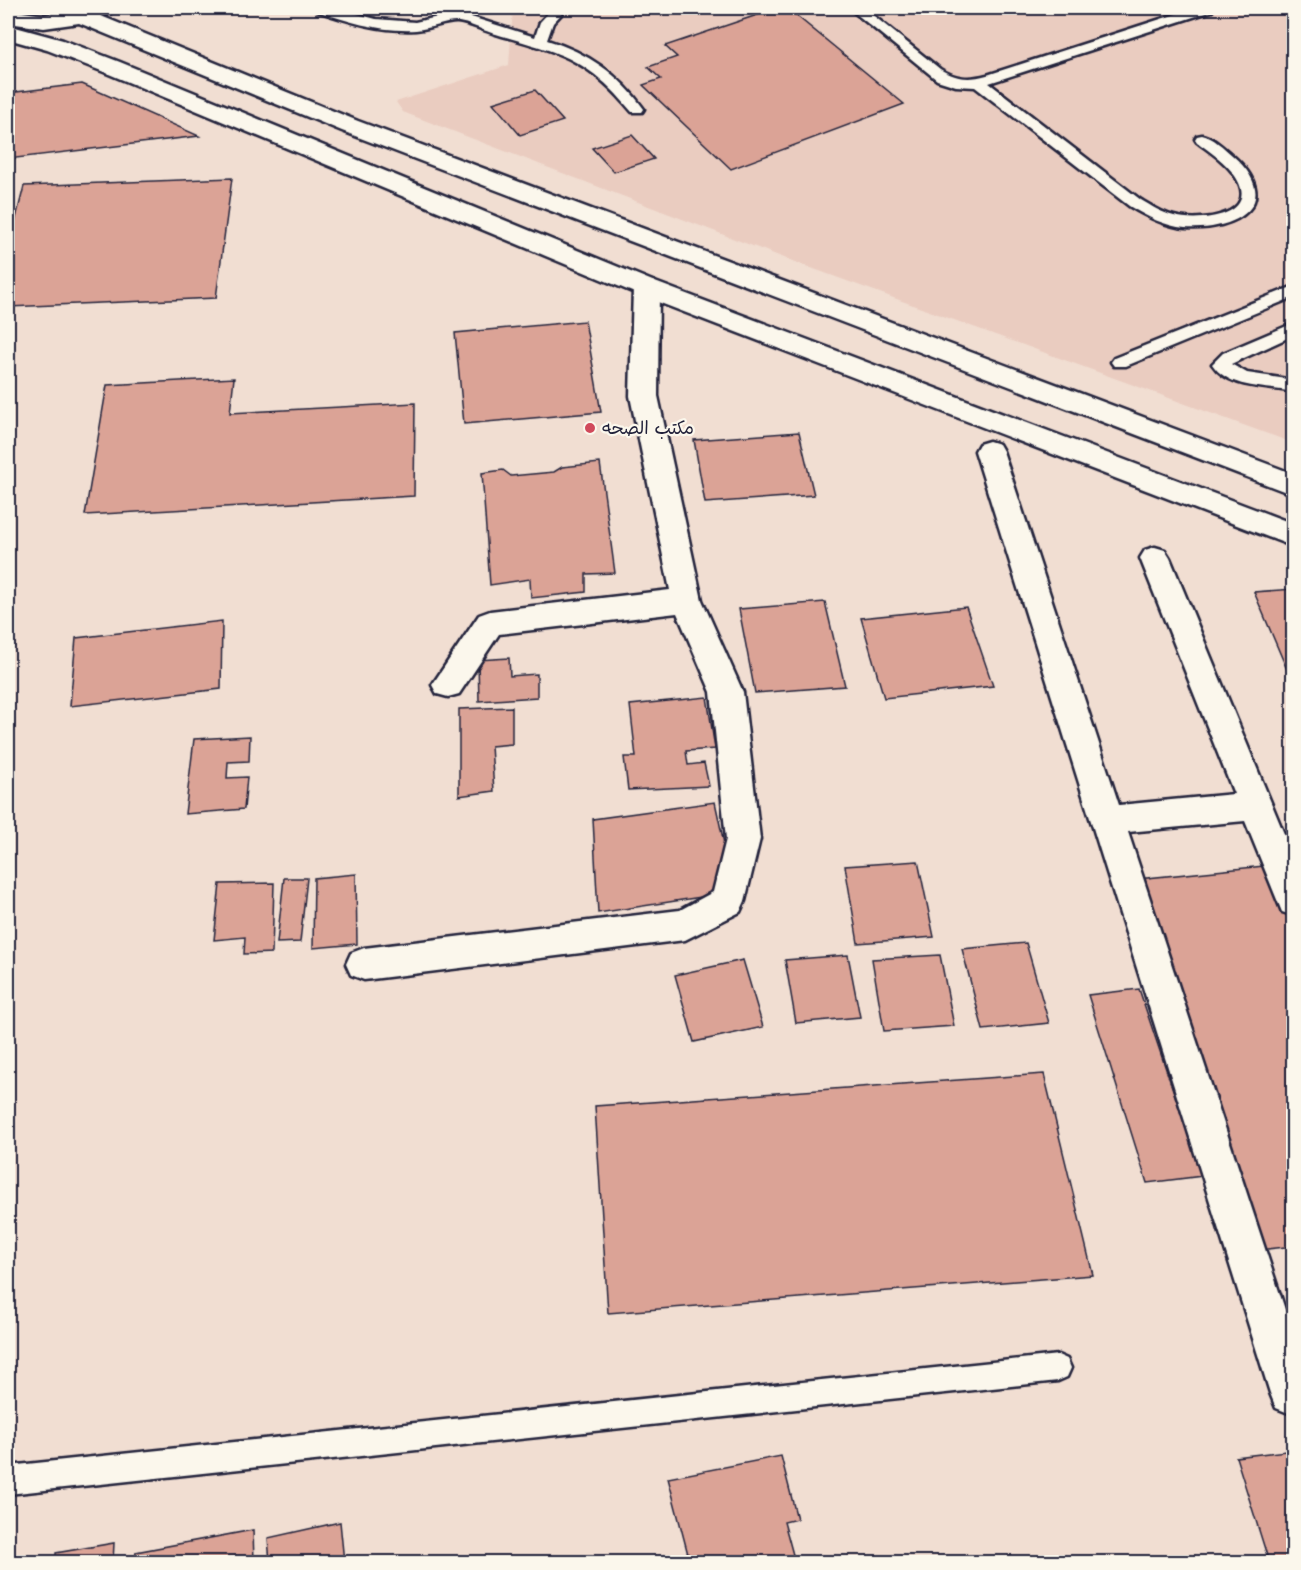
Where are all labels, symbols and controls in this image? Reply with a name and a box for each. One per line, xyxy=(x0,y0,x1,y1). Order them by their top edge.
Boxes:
place label: مكتب الصحه xyxy=(602,413,694,440)
marker: مكتب الصحه xyxy=(583,421,597,435)

